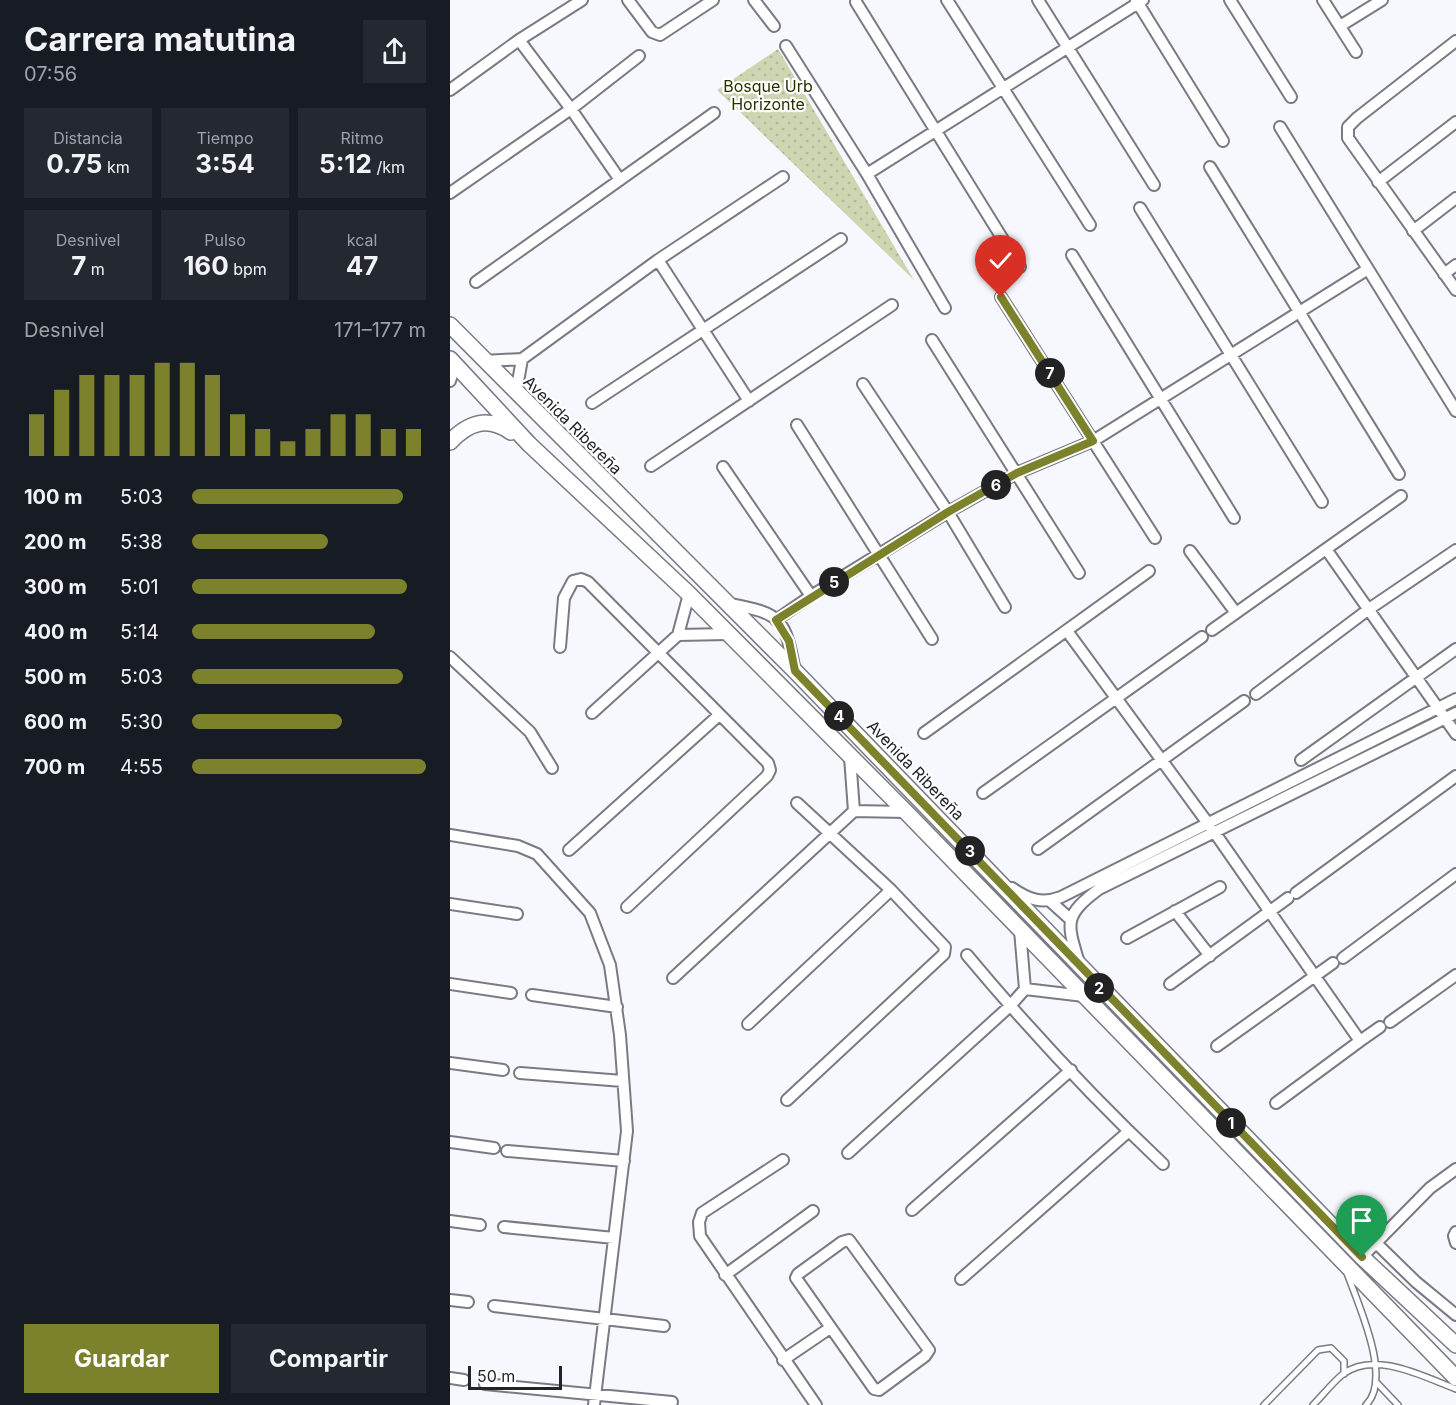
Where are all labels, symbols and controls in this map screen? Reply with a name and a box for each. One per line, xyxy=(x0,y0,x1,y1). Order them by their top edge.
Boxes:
text: Carrera matutina xyxy=(24,19,296,59)
button: share xyxy=(363,20,426,83)
text: 07:56 xyxy=(24,62,77,86)
park label: Bosque Urb Horizonte xyxy=(723,76,813,114)
text: Distancia xyxy=(53,128,123,148)
text: Tiempo xyxy=(197,128,253,148)
text: Ritmo xyxy=(340,128,384,148)
text: 0.75 xyxy=(46,148,102,179)
text: 3:54 xyxy=(195,148,255,179)
text: 5:12 xyxy=(319,148,372,179)
text: km xyxy=(102,157,130,177)
text: /km xyxy=(372,157,405,177)
text: Desnivel xyxy=(56,230,120,250)
text: Pulso xyxy=(204,230,246,250)
text: kcal xyxy=(347,230,377,250)
pin xyxy=(975,235,1026,297)
icon: check xyxy=(984,244,1017,277)
text: 7 xyxy=(71,250,86,281)
text: 160 xyxy=(183,250,229,281)
text: 47 xyxy=(346,250,378,281)
text: m xyxy=(86,259,105,279)
text: bpm xyxy=(229,259,267,279)
text: Desnivel xyxy=(24,318,105,342)
text: 171–177 m xyxy=(334,318,426,342)
pin: 7 xyxy=(1035,358,1065,388)
text: 7 xyxy=(1045,363,1055,383)
street label: Avenida Ribereña xyxy=(519,371,627,479)
pin: 6 xyxy=(981,470,1011,500)
text: 6 xyxy=(991,475,1001,495)
text: 100 m xyxy=(24,485,83,509)
text: 5:03 xyxy=(120,485,163,509)
text: 200 m xyxy=(24,530,87,554)
text: 5:38 xyxy=(120,530,163,554)
pin: 5 xyxy=(819,567,849,597)
text: 5 xyxy=(829,572,839,592)
text: 300 m xyxy=(24,575,87,599)
text: 5:01 xyxy=(120,575,159,599)
text: 400 m xyxy=(24,620,88,644)
text: 5:14 xyxy=(120,620,159,644)
text: 500 m xyxy=(24,665,87,689)
text: 5:03 xyxy=(120,665,163,689)
pin: 4 xyxy=(824,701,854,731)
text: 4 xyxy=(834,706,844,726)
text: 600 m xyxy=(24,710,87,734)
text: 5:30 xyxy=(120,710,163,734)
street label: Avenida Ribereña xyxy=(863,716,969,824)
text: 700 m xyxy=(24,755,85,779)
text: 4:55 xyxy=(120,755,163,779)
pin: 3 xyxy=(955,836,985,866)
text: 3 xyxy=(965,841,975,861)
pin: 2 xyxy=(1084,973,1114,1003)
text: 2 xyxy=(1094,978,1104,998)
pin: 1 xyxy=(1216,1108,1246,1138)
text: 1 xyxy=(1228,1113,1234,1133)
pin xyxy=(1336,1195,1387,1257)
icon: arrive xyxy=(1345,1204,1378,1237)
button: Guardar xyxy=(24,1324,219,1393)
button: Compartir xyxy=(231,1324,426,1393)
scale bar xyxy=(468,1363,562,1390)
text: 50 m xyxy=(477,1366,515,1386)

